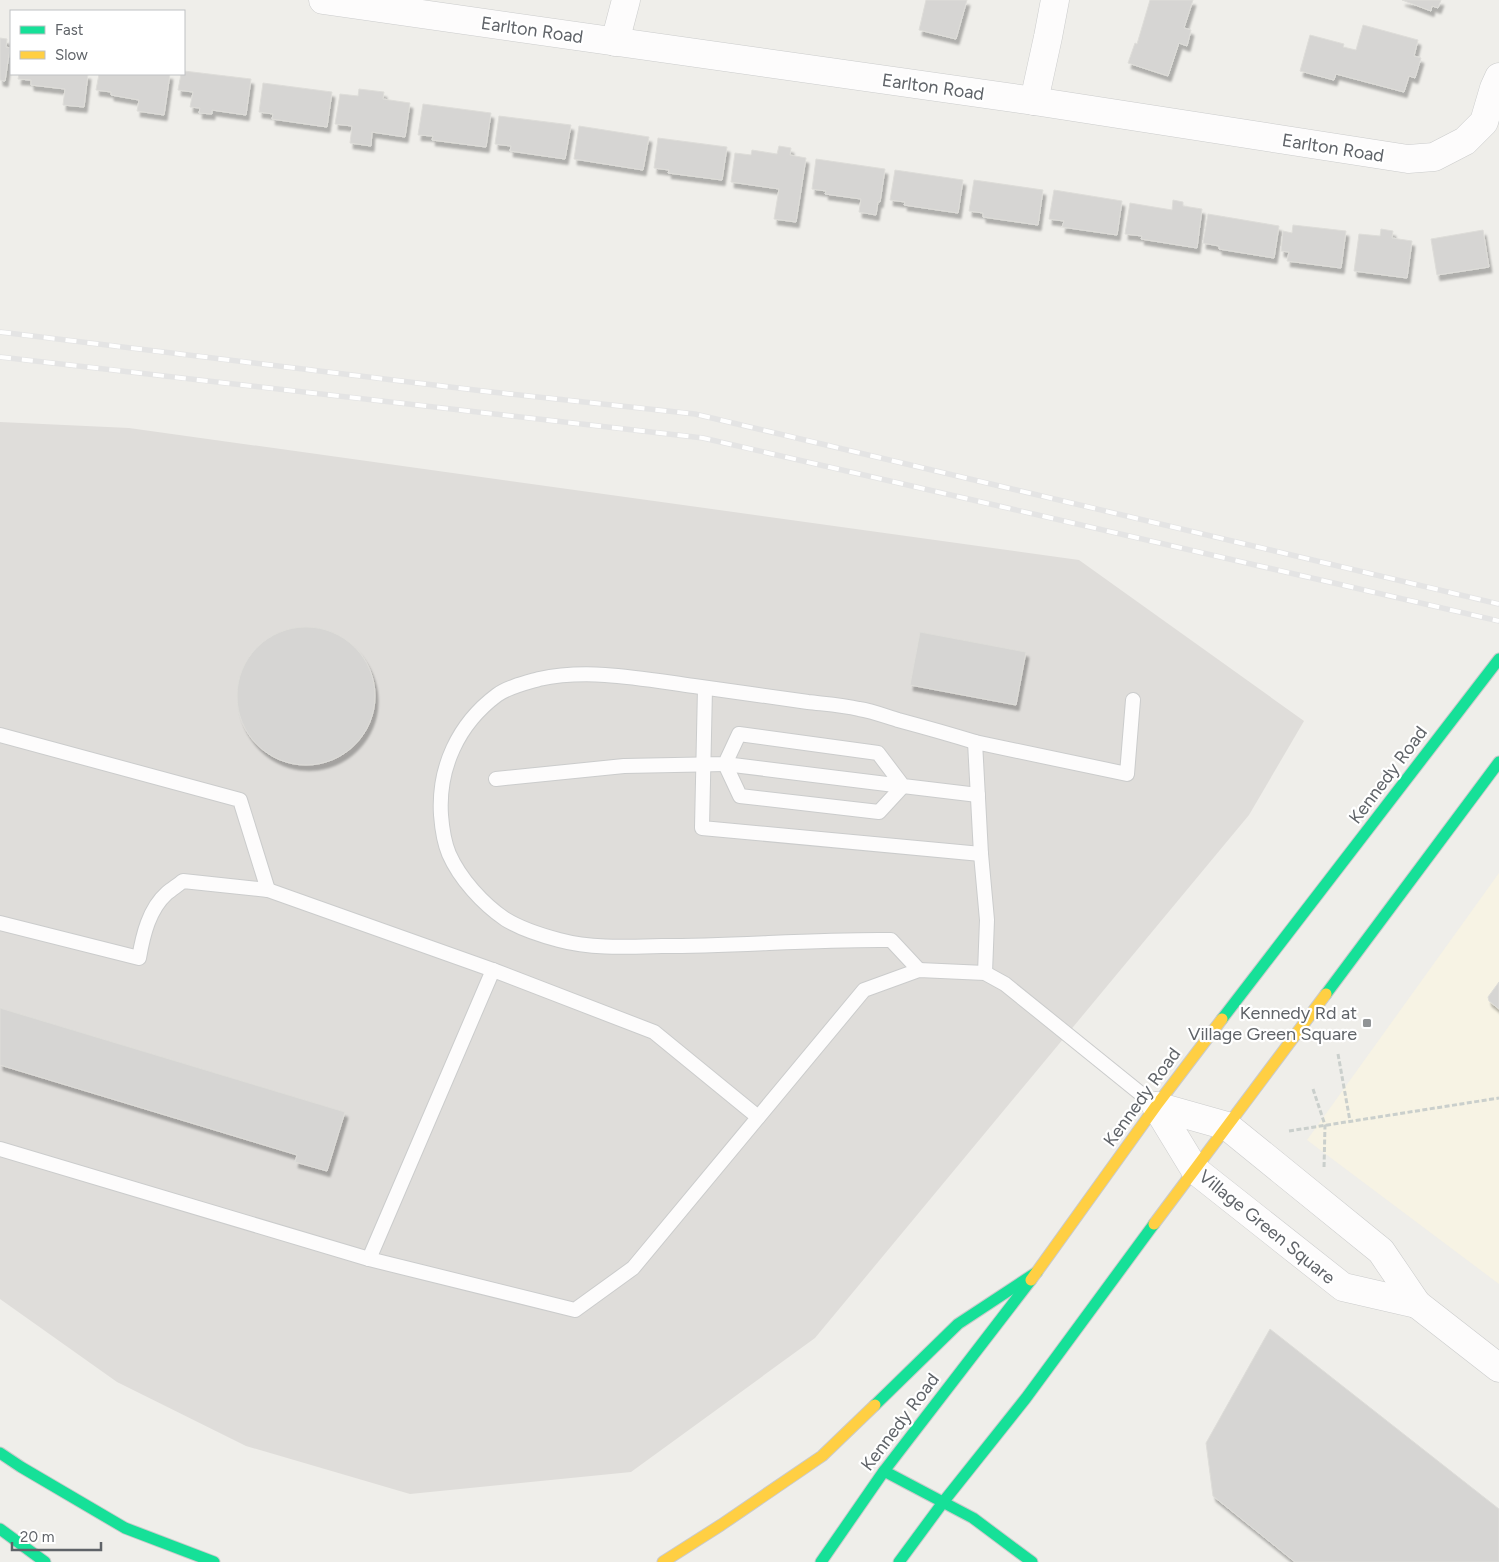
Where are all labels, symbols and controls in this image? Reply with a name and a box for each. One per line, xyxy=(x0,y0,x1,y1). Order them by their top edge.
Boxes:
legend xyxy=(10,10,185,75)
street label: Earlton Road xyxy=(479,12,585,48)
text: Fast xyxy=(55,21,84,39)
text: Slow xyxy=(55,46,88,64)
street label: Earlton Road xyxy=(880,69,986,105)
street label: Earlton Road xyxy=(1280,129,1386,167)
street label: Kennedy Road xyxy=(1344,722,1432,828)
place label: Kennedy Rd at Village Green Square xyxy=(1188,1002,1357,1045)
marker: Kennedy Rd at Village Green Square xyxy=(1361,1017,1373,1029)
street label: Kennedy Road xyxy=(1099,1043,1185,1151)
street label: Village Green Square xyxy=(1194,1165,1340,1289)
street label: Kennedy Road xyxy=(856,1369,944,1475)
scale bar xyxy=(12,1520,101,1552)
text: 20 m xyxy=(20,1528,54,1546)

